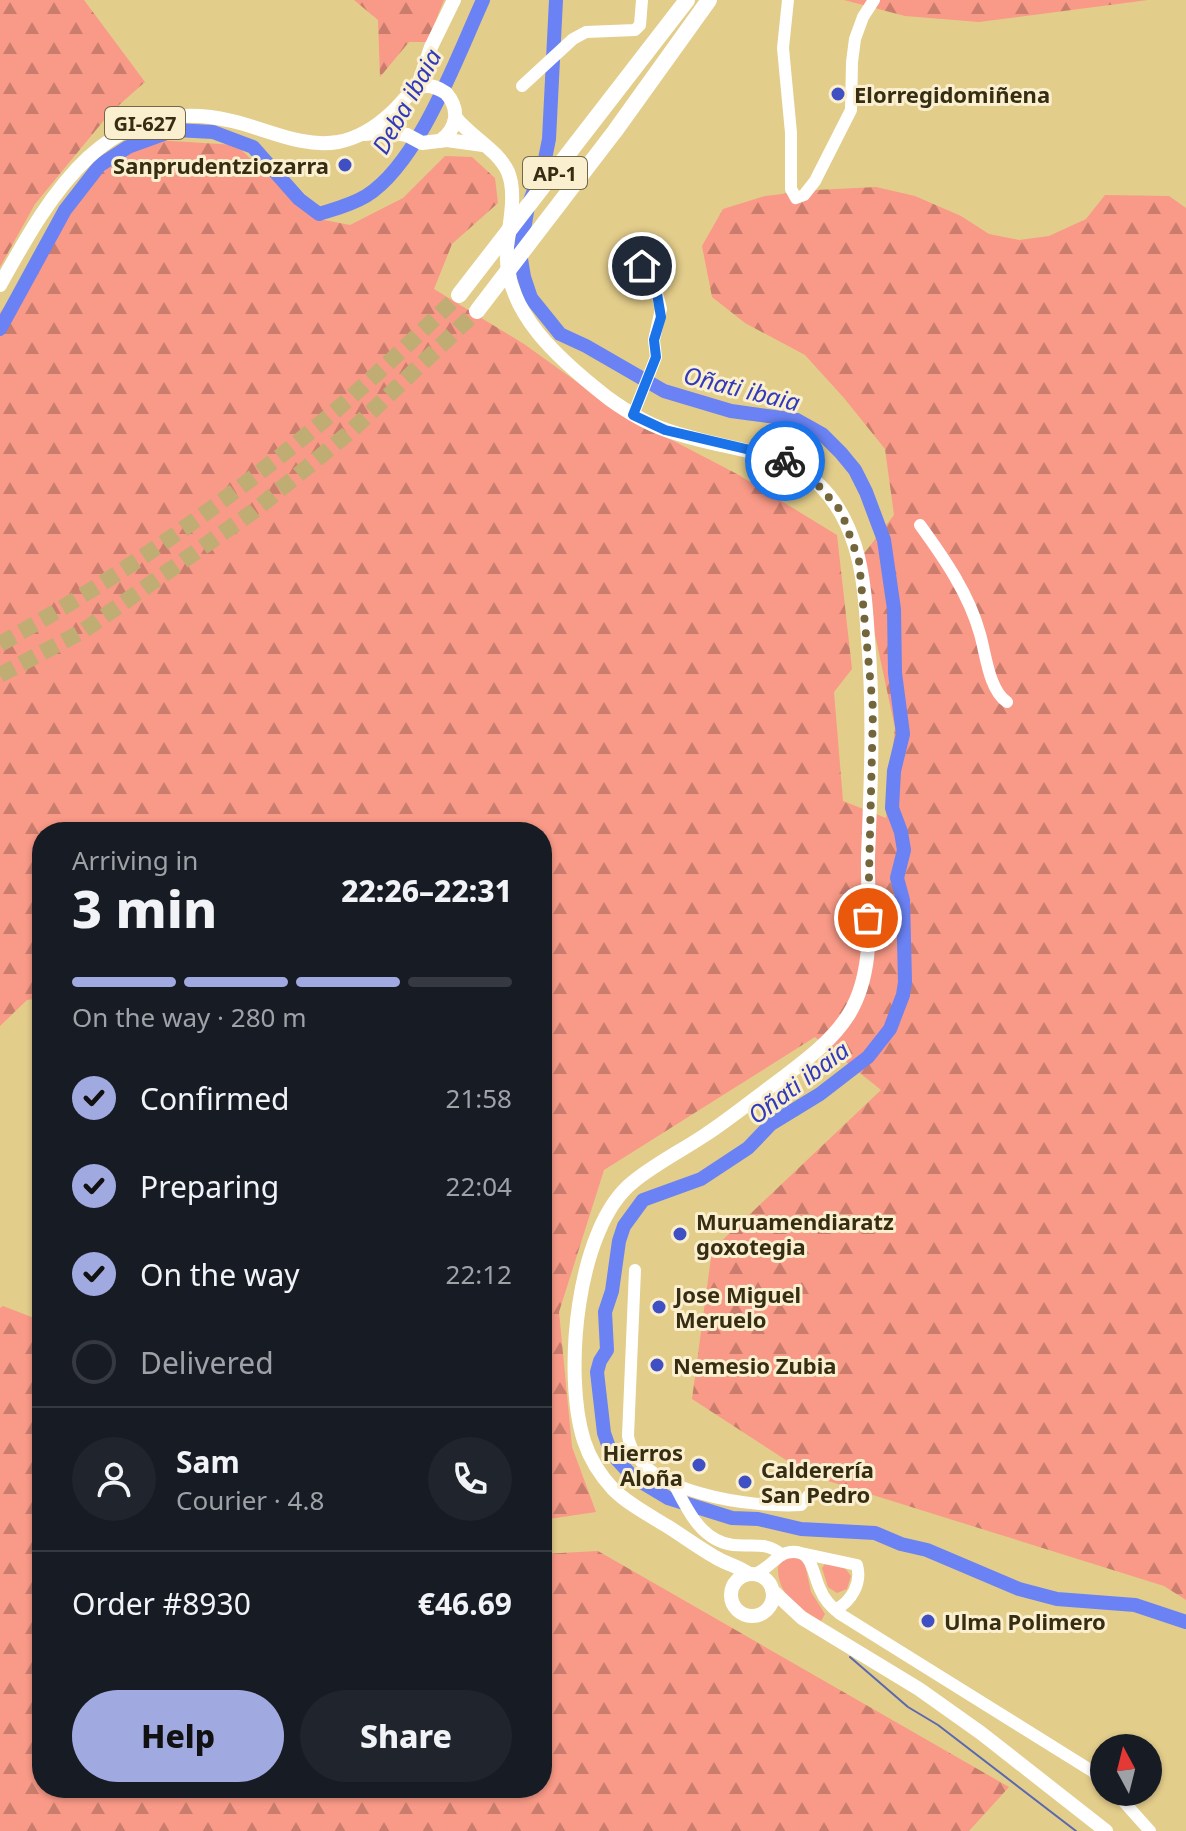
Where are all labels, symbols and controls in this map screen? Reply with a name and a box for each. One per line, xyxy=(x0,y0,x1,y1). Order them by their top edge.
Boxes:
water label: Deba ibaia xyxy=(364,42,449,159)
place label: Elorregidomiñena xyxy=(854,79,1050,109)
marker: Elorregidomiñena xyxy=(829,85,847,103)
road number: GI-627 xyxy=(105,107,185,139)
place label: Sanprudentziozarra xyxy=(113,150,329,180)
marker: Sanprudentziozarra xyxy=(336,156,354,174)
road number: AP-1 xyxy=(523,157,587,189)
pin xyxy=(608,232,676,300)
icon: home xyxy=(620,244,664,288)
water label: Oñati ibaia xyxy=(680,358,804,418)
courier xyxy=(745,421,825,501)
icon: bike xyxy=(763,439,807,483)
text: Arriving in xyxy=(72,842,198,878)
text: 22:26–22:31 xyxy=(341,870,512,911)
text: 3 min xyxy=(72,872,217,943)
pin xyxy=(834,884,902,952)
icon: bag xyxy=(846,896,890,940)
text: On the way · 280 m xyxy=(72,999,306,1035)
water label: Oñati ibaia xyxy=(741,1033,856,1131)
icon: check xyxy=(72,1076,116,1120)
text: Confirmed xyxy=(140,1078,290,1119)
text: 21:58 xyxy=(446,1080,512,1116)
icon: check xyxy=(72,1164,116,1208)
text: Preparing xyxy=(140,1166,279,1207)
text: 22:04 xyxy=(446,1168,512,1204)
place label: Muruamendiaratz goxotegia xyxy=(696,1206,894,1261)
marker: Muruamendiaratz goxotegia xyxy=(671,1225,689,1243)
icon: check xyxy=(72,1252,116,1296)
text: On the way xyxy=(140,1254,300,1295)
text: 22:12 xyxy=(446,1256,512,1292)
place label: Jose Miguel Meruelo xyxy=(673,1279,801,1334)
marker: Jose Miguel Meruelo xyxy=(650,1298,668,1316)
text: Delivered xyxy=(140,1342,274,1383)
place label: Nemesio Zubia xyxy=(673,1350,836,1380)
marker: Nemesio Zubia xyxy=(648,1356,666,1374)
button: person xyxy=(72,1437,156,1521)
button: phone xyxy=(428,1437,512,1521)
place label: Hierros Aloña xyxy=(602,1437,683,1492)
text: Sam xyxy=(176,1441,240,1482)
place label: Calderería San Pedro xyxy=(761,1454,874,1509)
marker: Hierros Aloña xyxy=(690,1456,708,1474)
marker: Calderería San Pedro xyxy=(736,1473,754,1491)
text: Courier · 4.8 xyxy=(176,1482,324,1518)
text: Order #8930 xyxy=(72,1583,251,1624)
text: €46.69 xyxy=(418,1583,512,1624)
place label: Ulma Polimero xyxy=(944,1606,1106,1636)
marker: Ulma Polimero xyxy=(919,1612,937,1630)
button: Help xyxy=(72,1690,284,1782)
button: Share xyxy=(300,1690,512,1782)
north arrow xyxy=(1090,1734,1162,1806)
map controls xyxy=(1090,1734,1162,1806)

